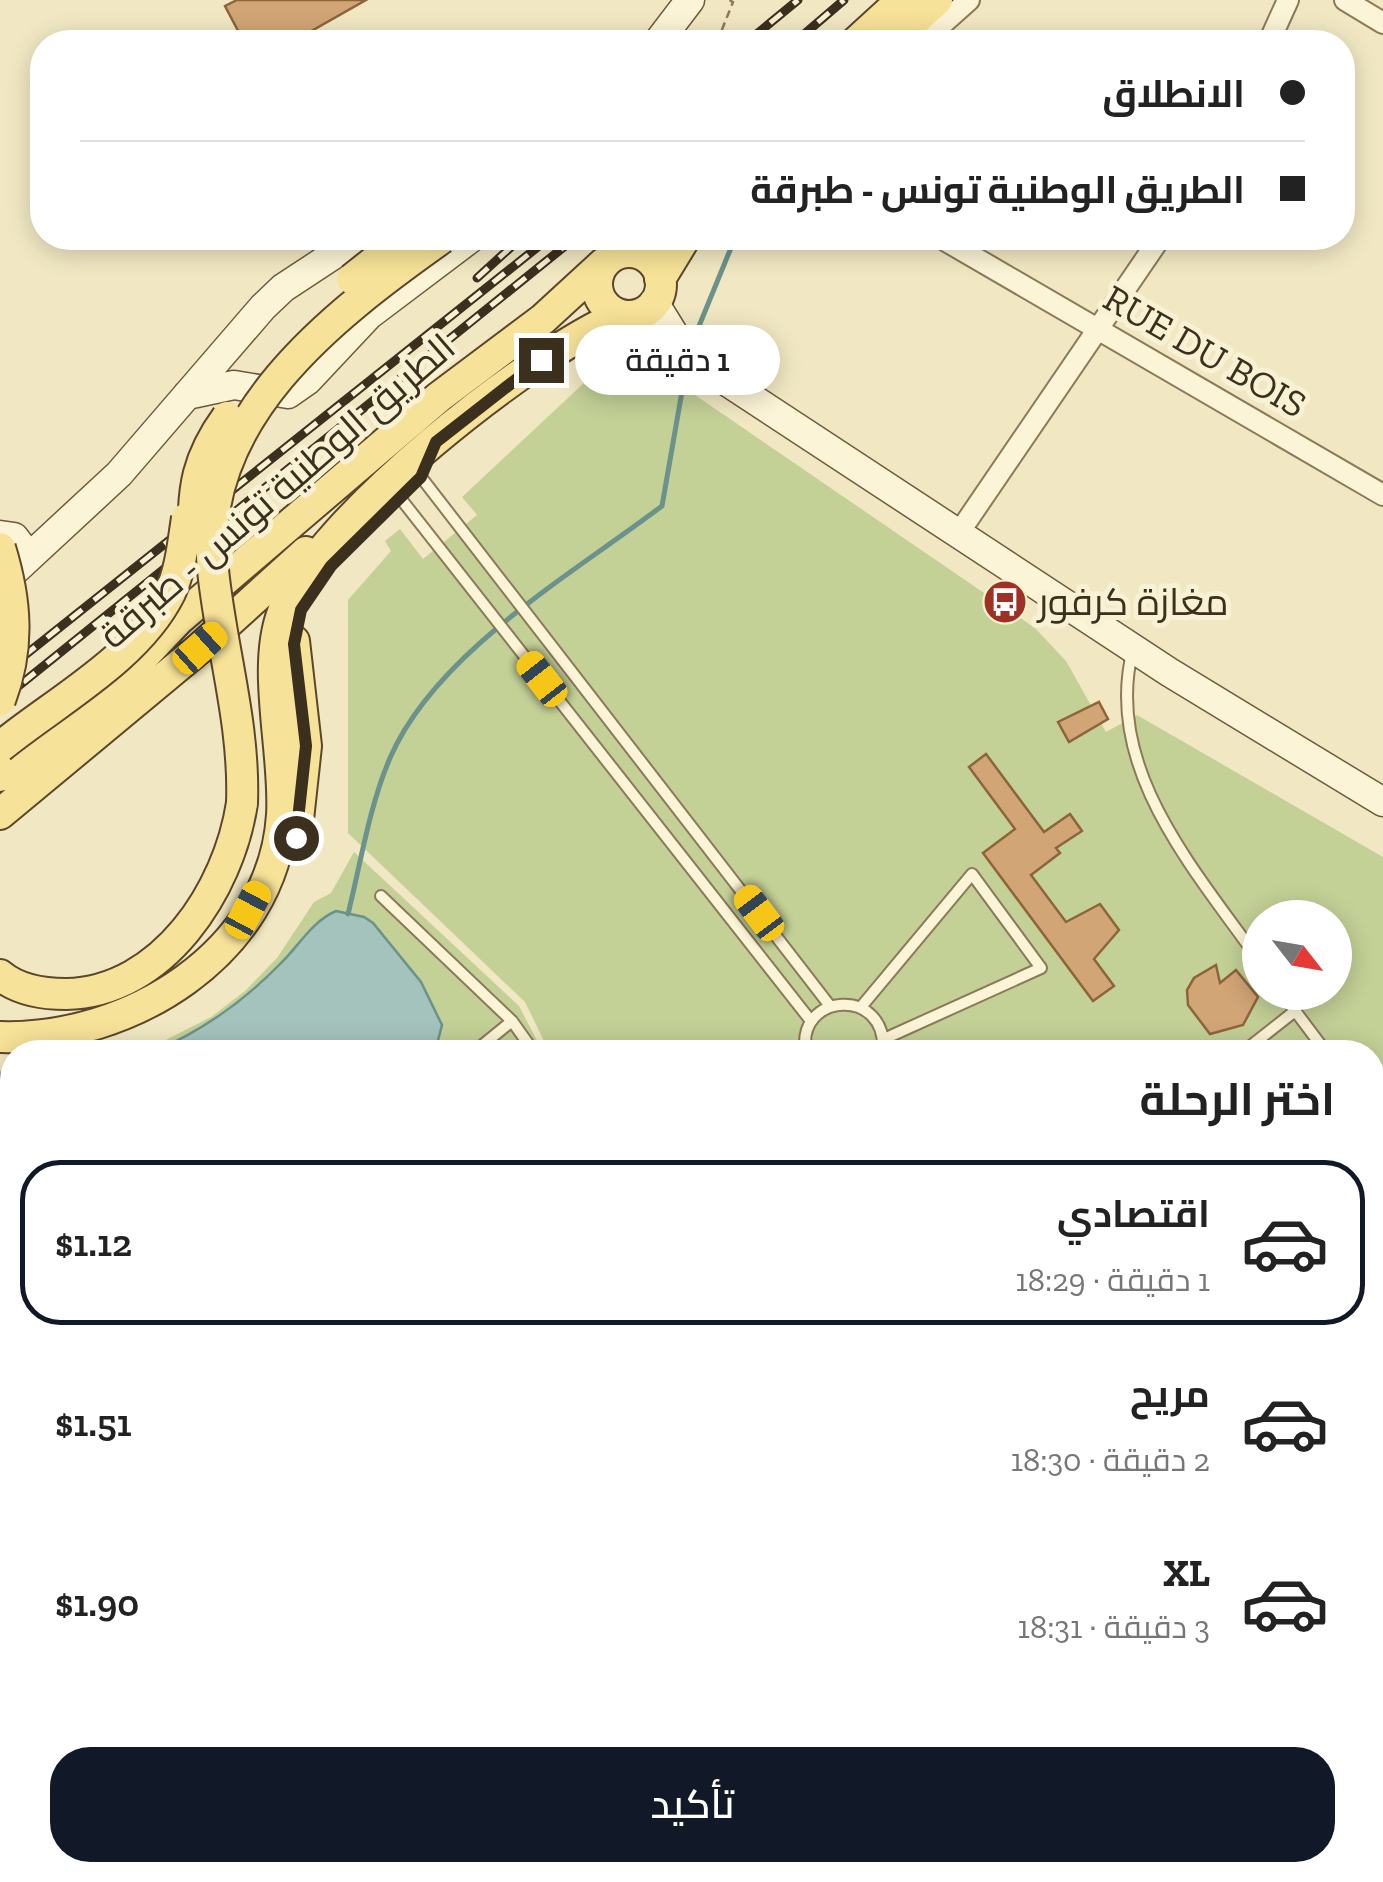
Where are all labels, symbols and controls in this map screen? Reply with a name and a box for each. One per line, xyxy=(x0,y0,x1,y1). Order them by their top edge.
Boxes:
text: الانطلاق xyxy=(1102,71,1245,117)
text: الطريق الوطنية تونس - طبرقة xyxy=(750,167,1245,213)
street label: RUE DU BOIS xyxy=(1096,275,1314,427)
street label: الطريق الوطنية تونس - طبرقة xyxy=(90,324,464,658)
callout: 1 دقيقة xyxy=(576,325,781,395)
route end xyxy=(519,338,564,383)
text: 1 دقيقة xyxy=(625,341,730,379)
bus stop icon: مغازة كرفور xyxy=(982,579,1028,625)
place label: مغازة كرفور xyxy=(1036,579,1229,625)
car xyxy=(168,617,232,679)
car xyxy=(512,646,572,712)
route start xyxy=(274,816,319,861)
car xyxy=(221,876,275,944)
car xyxy=(729,880,789,946)
north arrow xyxy=(1242,900,1352,1010)
map controls xyxy=(1242,900,1352,1010)
text: اختر الرحلة xyxy=(1140,1073,1335,1127)
text: اقتصادي xyxy=(1057,1191,1210,1237)
icon: car xyxy=(1240,1198,1330,1288)
text: $1.12 xyxy=(55,1220,132,1266)
text: 1 دقيقة · 18:29 xyxy=(1015,1261,1210,1299)
text: مريح xyxy=(1130,1371,1210,1417)
icon: car xyxy=(1240,1378,1330,1468)
text: $1.51 xyxy=(55,1400,132,1446)
text: 2 دقيقة · 18:30 xyxy=(1011,1441,1210,1479)
text: XL xyxy=(1163,1550,1210,1596)
icon: car xyxy=(1240,1558,1330,1648)
text: $1.90 xyxy=(55,1580,139,1626)
text: 3 دقيقة · 18:31 xyxy=(1018,1608,1210,1646)
button: تأكيد xyxy=(50,1747,1335,1862)

